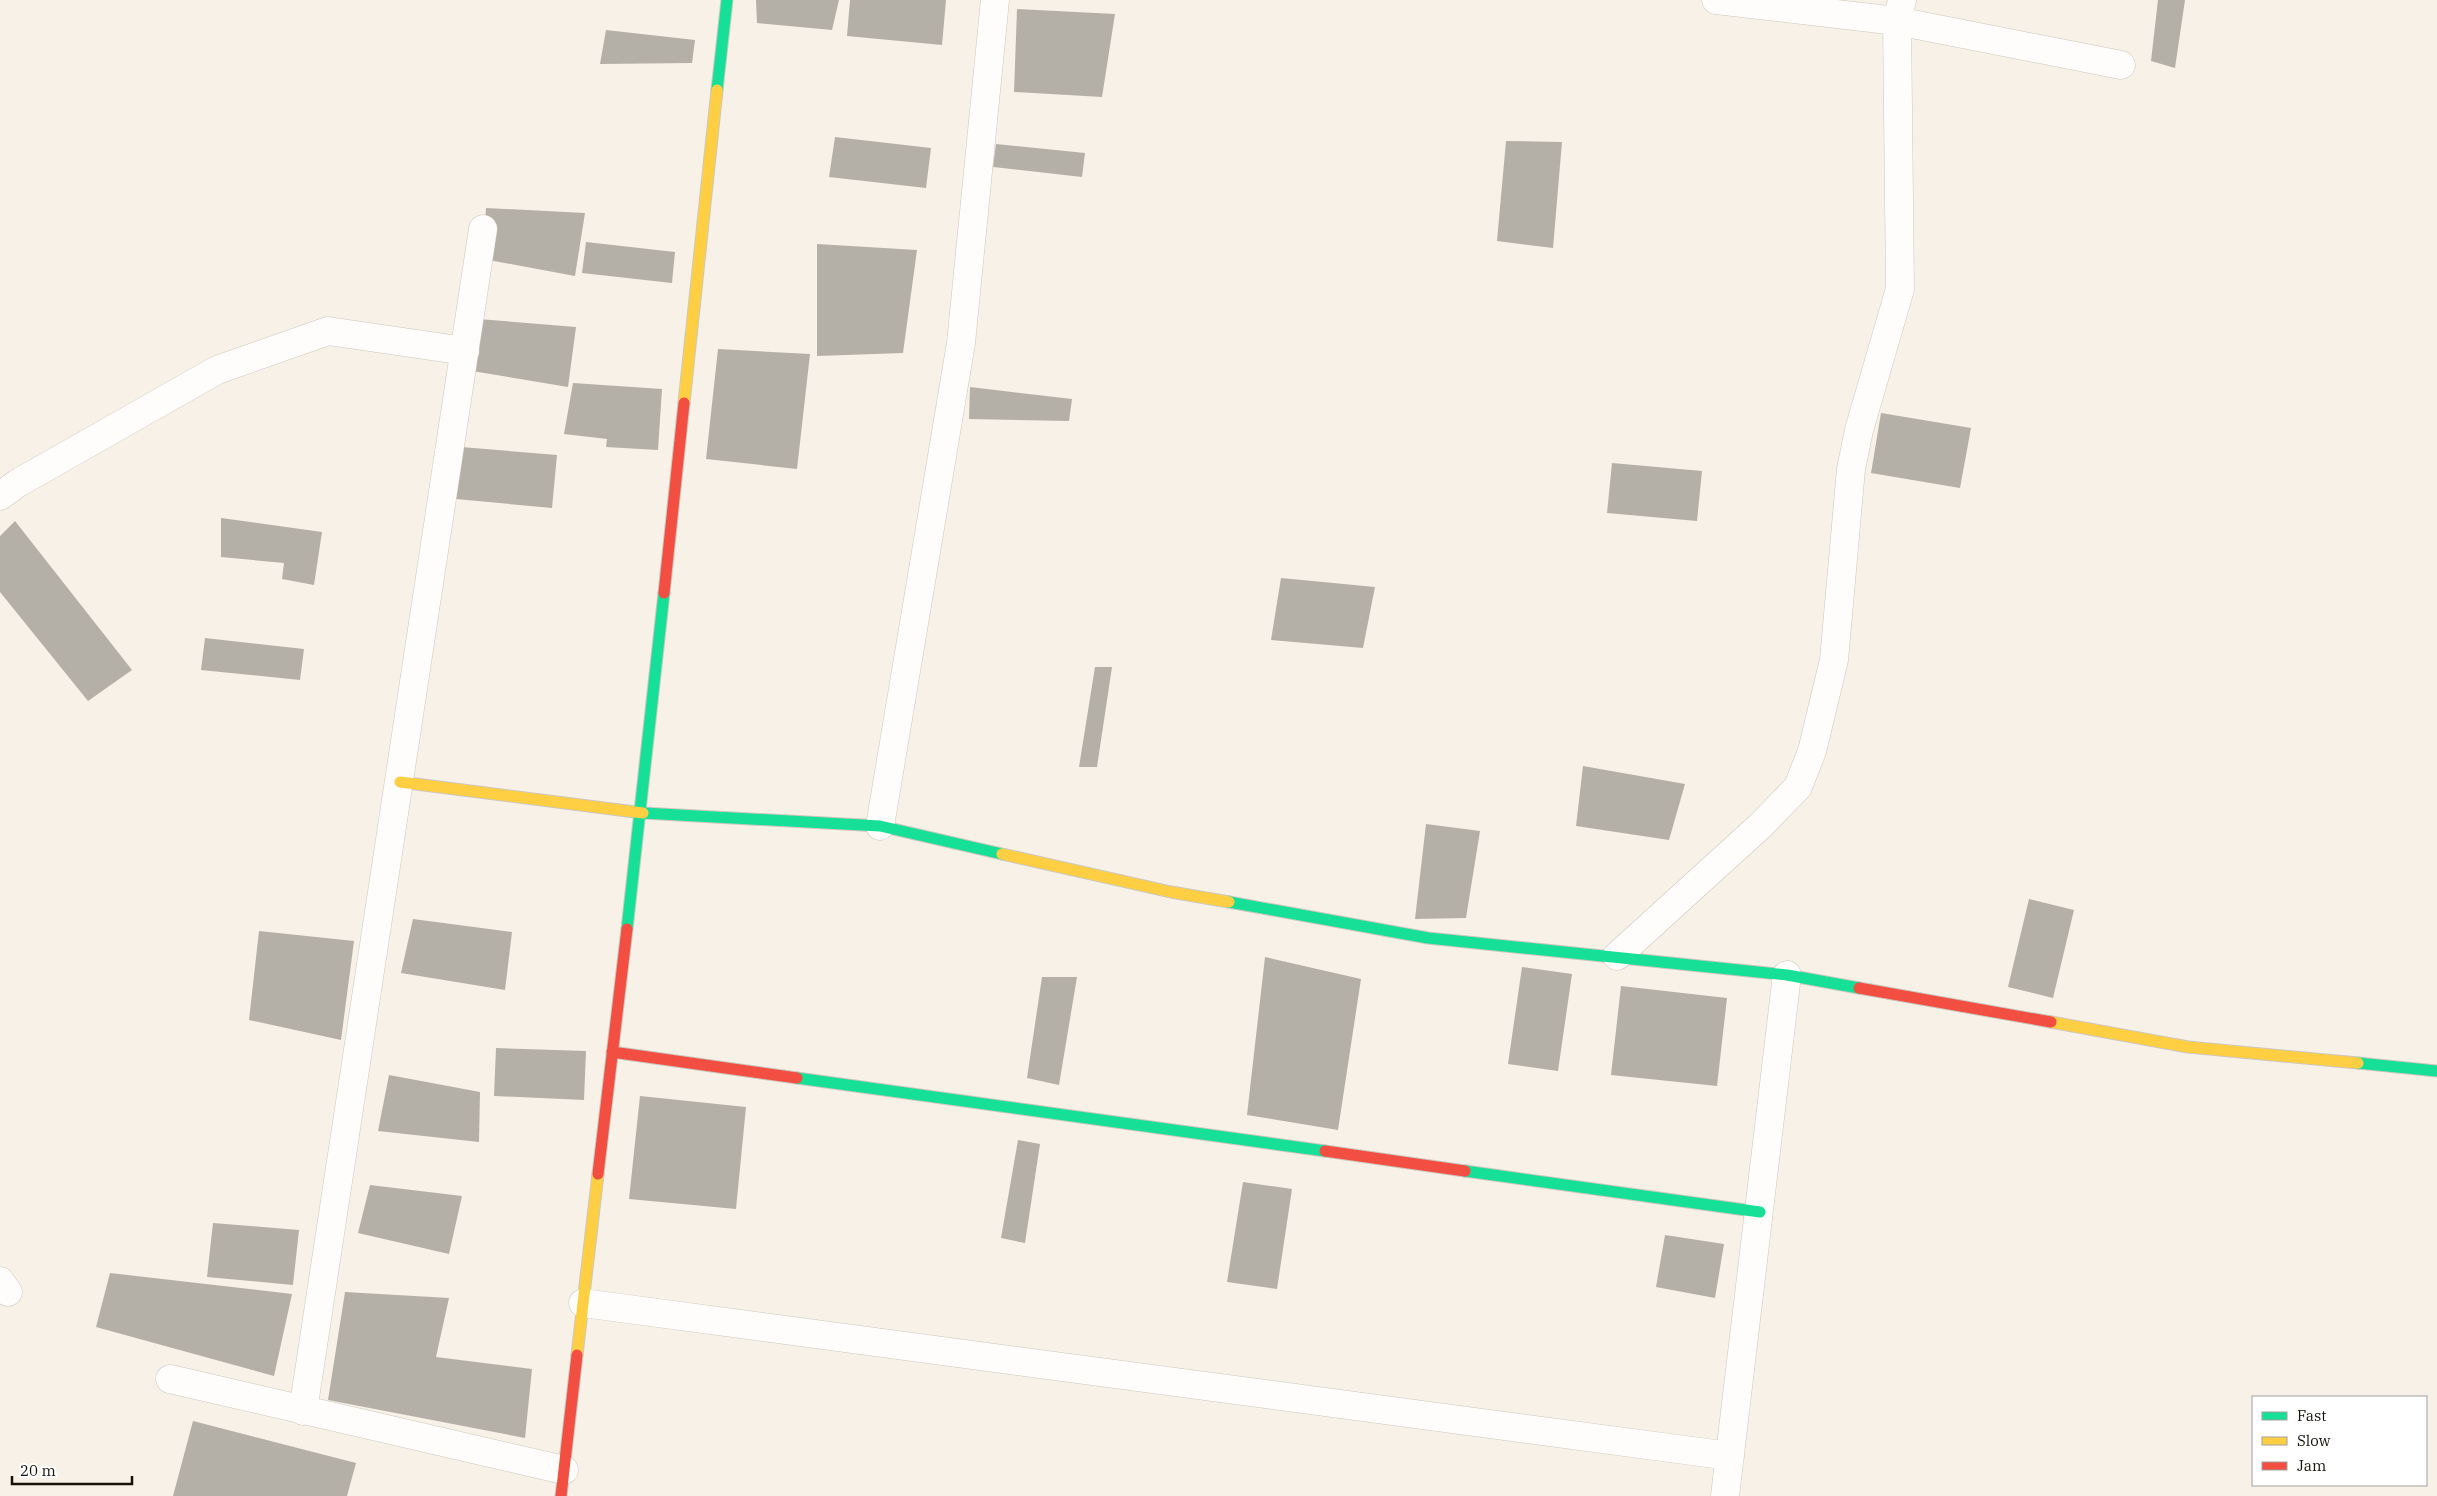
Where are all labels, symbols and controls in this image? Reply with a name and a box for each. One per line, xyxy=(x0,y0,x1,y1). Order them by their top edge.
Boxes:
legend xyxy=(2252,1396,2427,1486)
text: Fast xyxy=(2297,1406,2327,1425)
text: Slow xyxy=(2297,1431,2331,1450)
scale bar xyxy=(12,1454,132,1486)
text: Jam xyxy=(2297,1456,2326,1475)
text: 20 m xyxy=(20,1461,56,1480)

